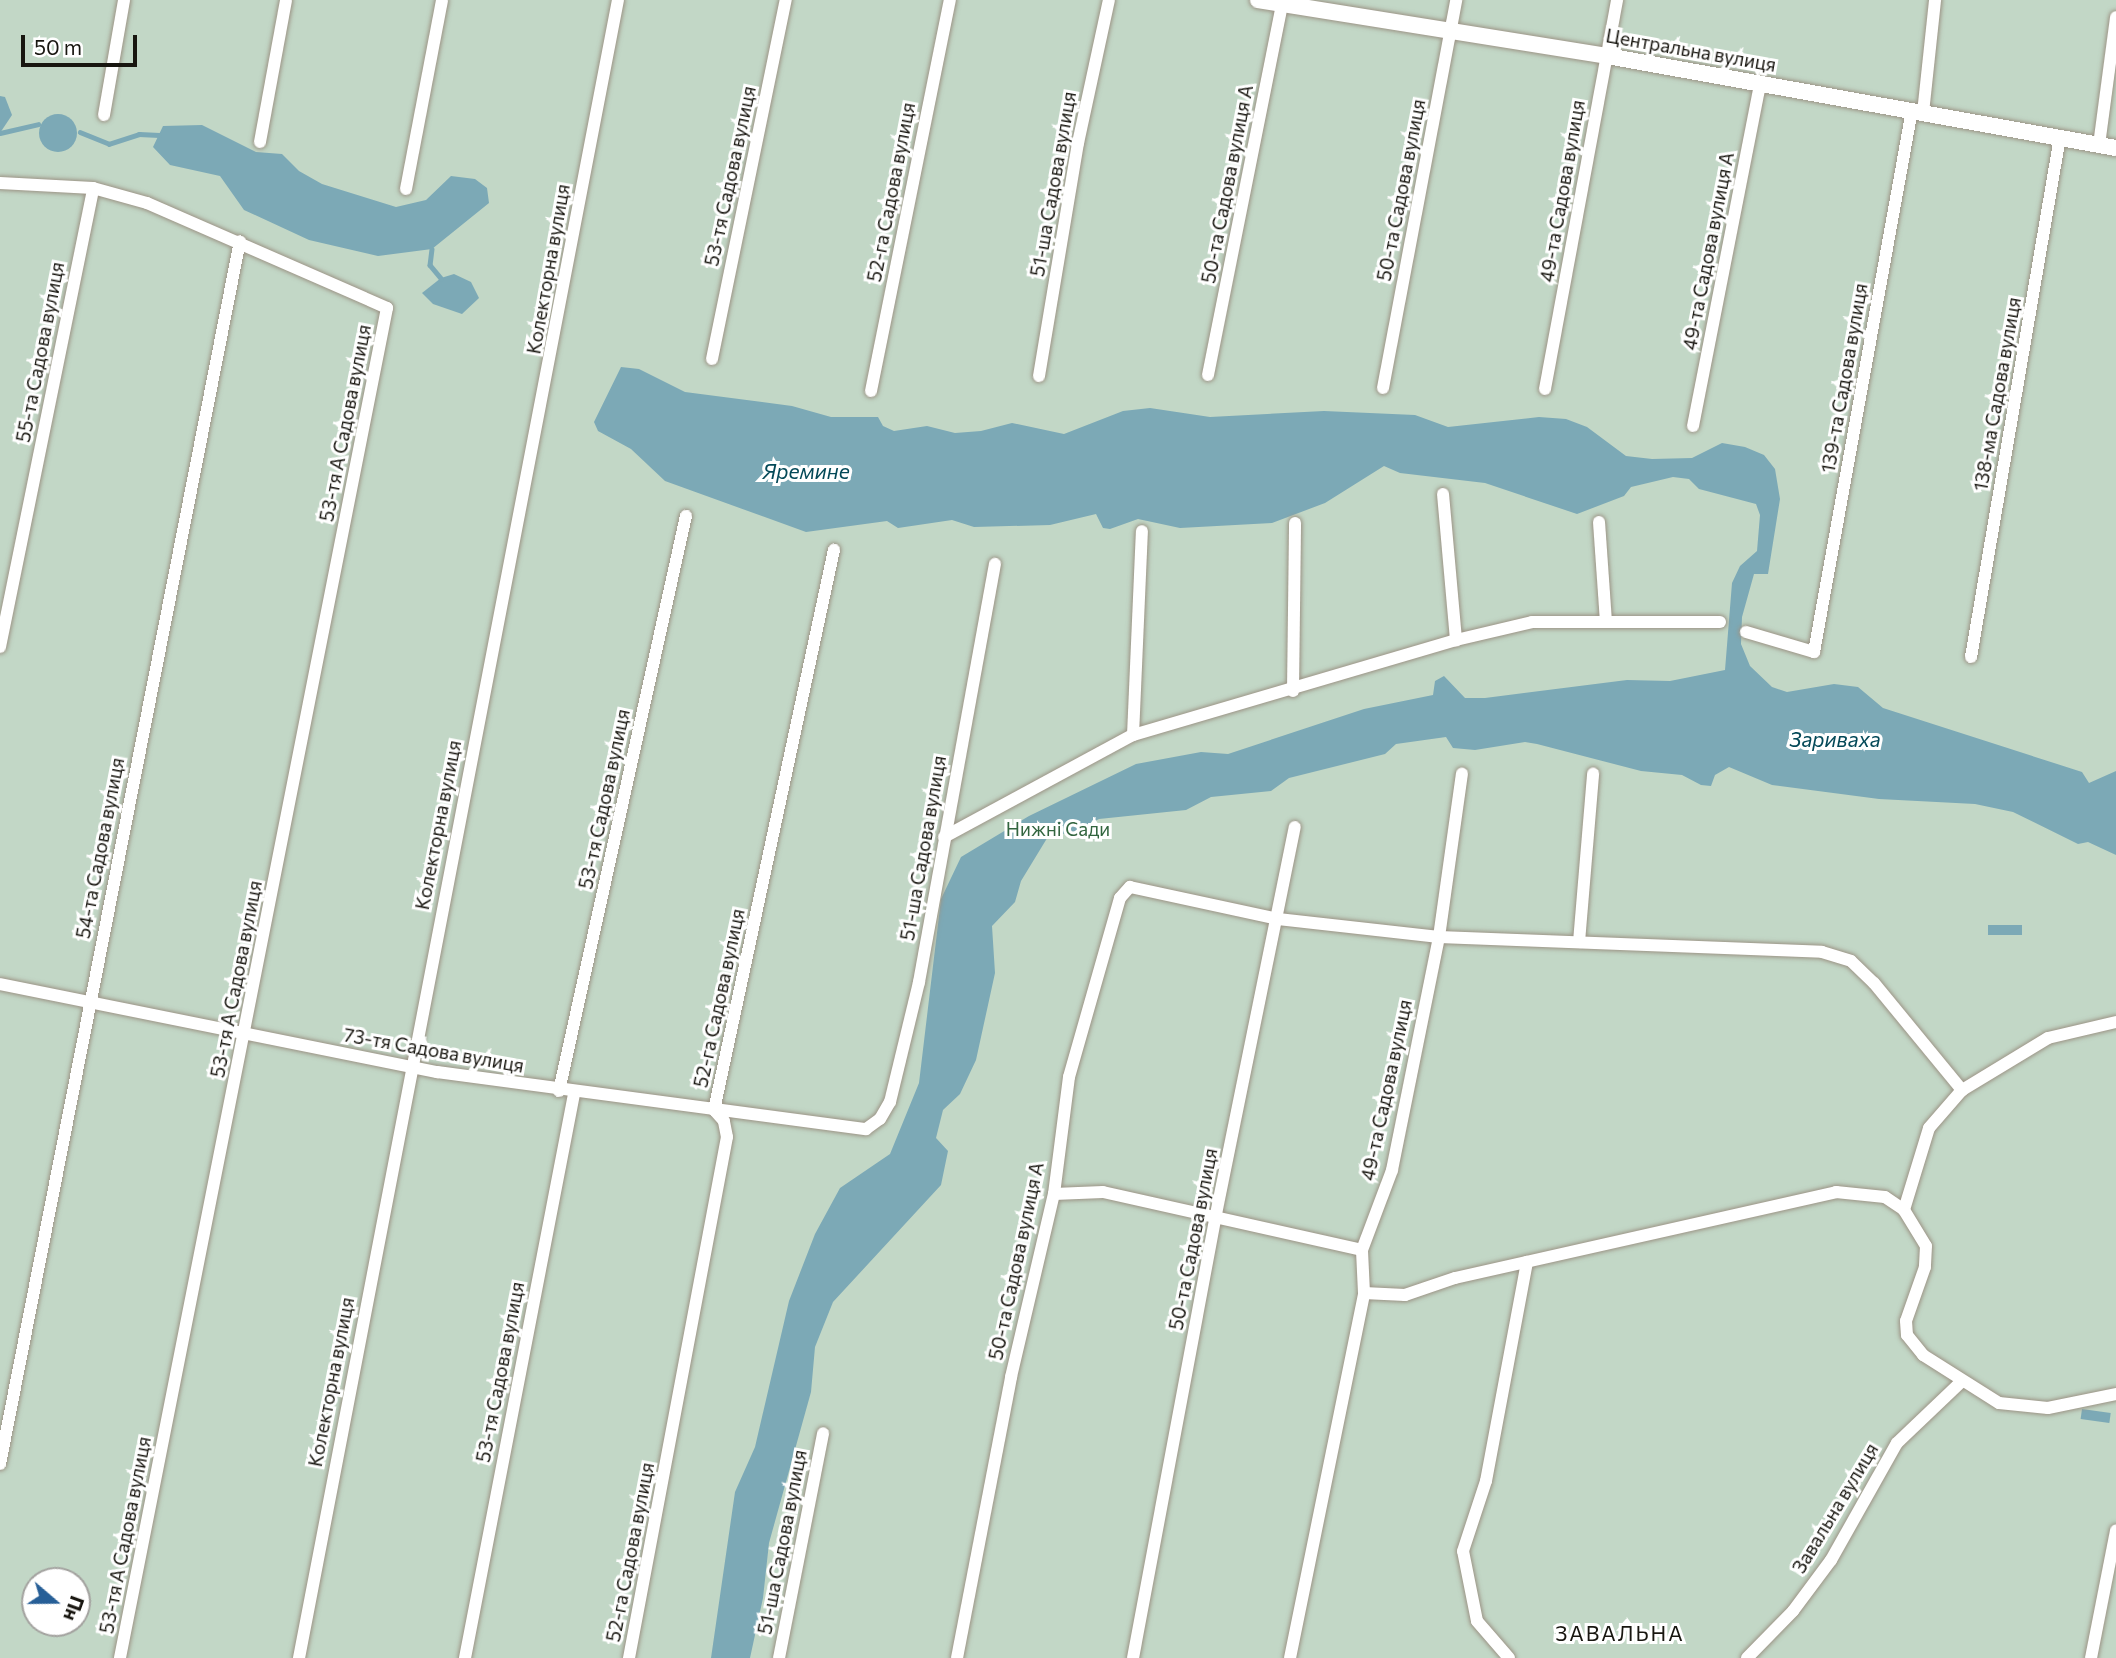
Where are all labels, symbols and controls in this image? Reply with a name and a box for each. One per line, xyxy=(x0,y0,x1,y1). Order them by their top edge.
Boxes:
scale bar xyxy=(24,21,140,65)
street label: Центральна вулиця xyxy=(1604,24,1778,76)
text: 50 m xyxy=(34,34,82,59)
street label: 50-та Садова вулиця А xyxy=(1197,83,1257,285)
street label: 53-тя Садова вулиця xyxy=(700,84,760,268)
street label: 51-ша Садова вулиця xyxy=(1026,90,1080,278)
street label: 50-та Садова вулиця xyxy=(1372,97,1430,283)
street label: 49-та Садова вулиця xyxy=(1535,98,1589,284)
street label: 52-га Садова вулиця xyxy=(862,100,920,284)
street label: 49-та Садова вулиця А xyxy=(1678,150,1738,352)
street label: Колекторна вулиця xyxy=(522,182,574,356)
street label: 55-та Садова вулиця xyxy=(11,260,69,444)
street label: 139-та Садова вулиця xyxy=(1816,281,1872,475)
street label: 138-ма Садова вулиця xyxy=(1969,295,2025,493)
street label: 53-тя А Садова вулиця xyxy=(315,323,375,523)
water label: Яремине xyxy=(762,458,850,484)
street label: 53-тя Садова вулиця xyxy=(574,707,634,891)
water label: Зариваха xyxy=(1789,726,1881,752)
street label: Колекторна вулиця xyxy=(410,738,466,912)
street label: 51-ша Садова вулиця xyxy=(896,754,950,942)
street label: 54-та Садова вулиця xyxy=(71,756,129,940)
park label: Нижні Сади xyxy=(1006,818,1110,840)
street label: 53-тя А Садова вулиця xyxy=(206,879,266,1079)
street label: 52-га Садова вулиця xyxy=(689,906,749,1090)
street label: 49-та Садова вулиця xyxy=(1356,997,1416,1183)
street label: 73-тя Садова вулиця xyxy=(342,1023,526,1077)
street label: 50-та Садова вулиця xyxy=(1164,1146,1222,1332)
street label: 50-та Садова вулиця А xyxy=(984,1160,1048,1362)
street label: 53-тя Садова вулиця xyxy=(471,1280,529,1464)
street label: Колекторна вулиця xyxy=(303,1295,359,1469)
street label: 53-тя А Садова вулиця xyxy=(95,1435,155,1635)
street label: Завальна вулиця xyxy=(1787,1439,1883,1577)
street label: 51-ша Садова вулиця xyxy=(753,1448,811,1636)
street label: 52-га Садова вулиця xyxy=(601,1460,659,1644)
north arrow xyxy=(21,1567,91,1637)
text: Пн xyxy=(59,1593,89,1624)
district label: ЗАВАЛЬНА xyxy=(1556,1620,1684,1646)

